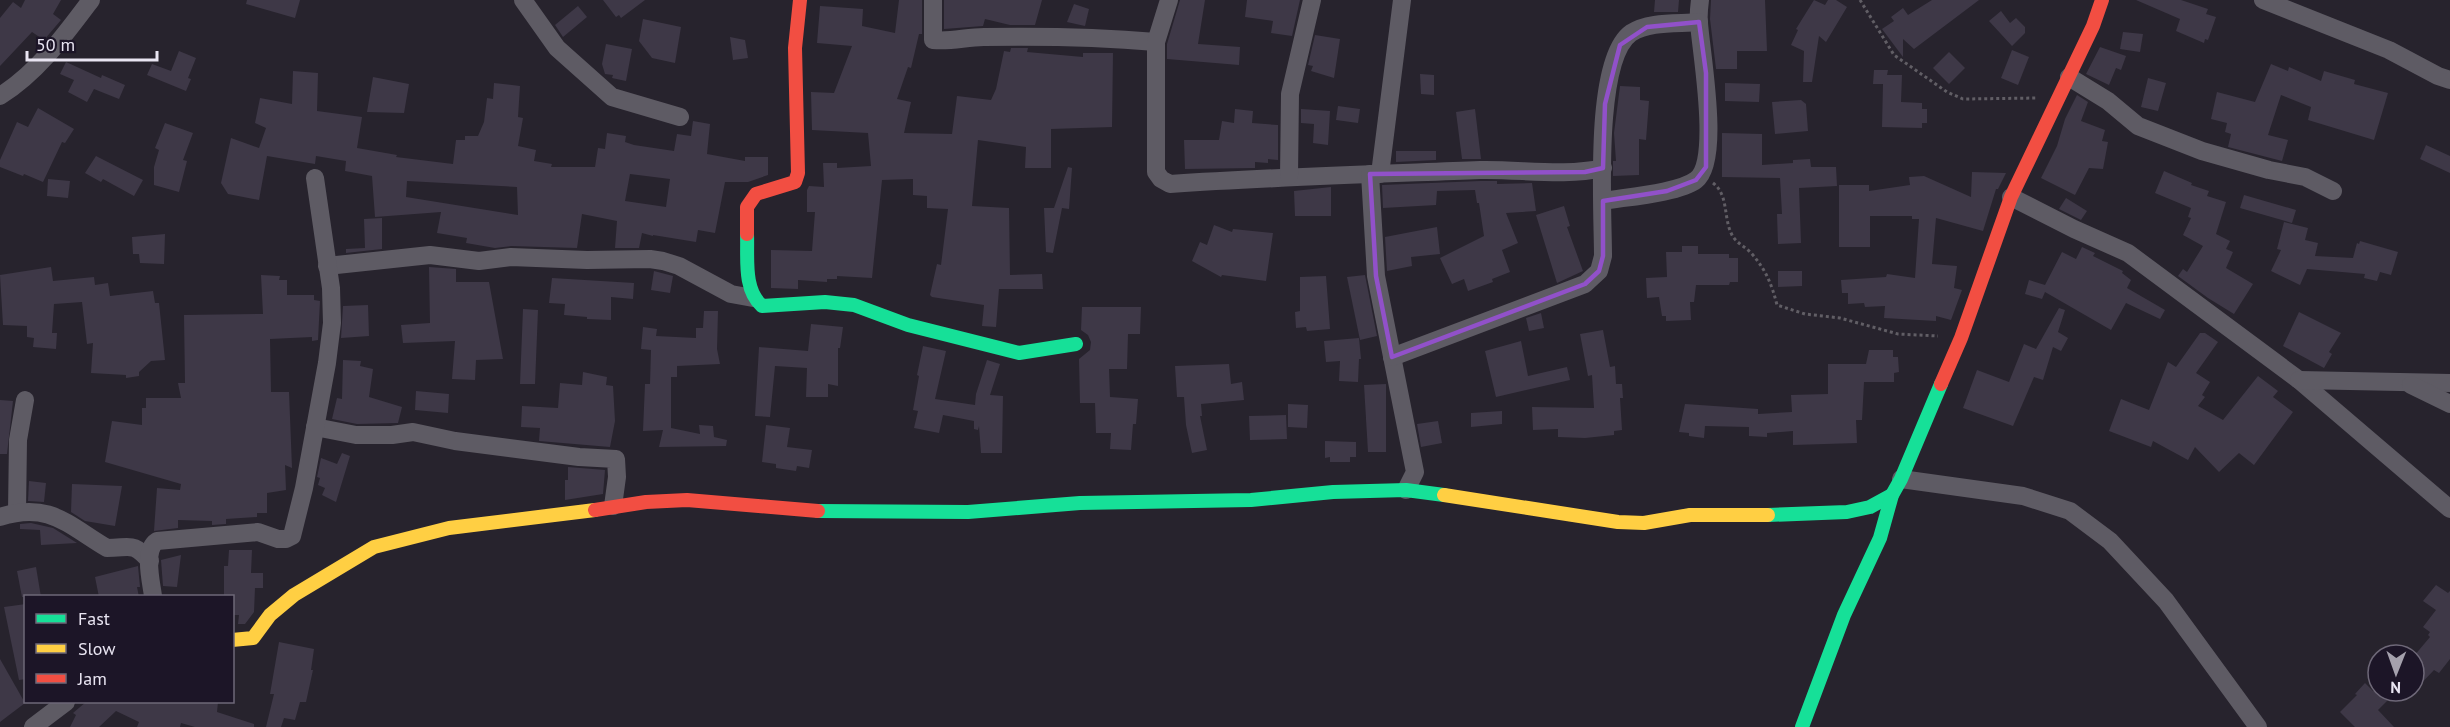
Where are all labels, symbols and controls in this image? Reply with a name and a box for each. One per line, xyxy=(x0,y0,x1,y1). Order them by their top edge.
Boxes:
scale bar xyxy=(27,24,158,62)
text: 50 m xyxy=(36,33,75,56)
legend xyxy=(24,595,234,703)
text: Fast xyxy=(78,607,110,630)
text: Slow xyxy=(78,637,116,660)
north arrow xyxy=(2366,643,2426,703)
text: Jam xyxy=(77,667,107,690)
text: N xyxy=(2390,678,2401,698)

